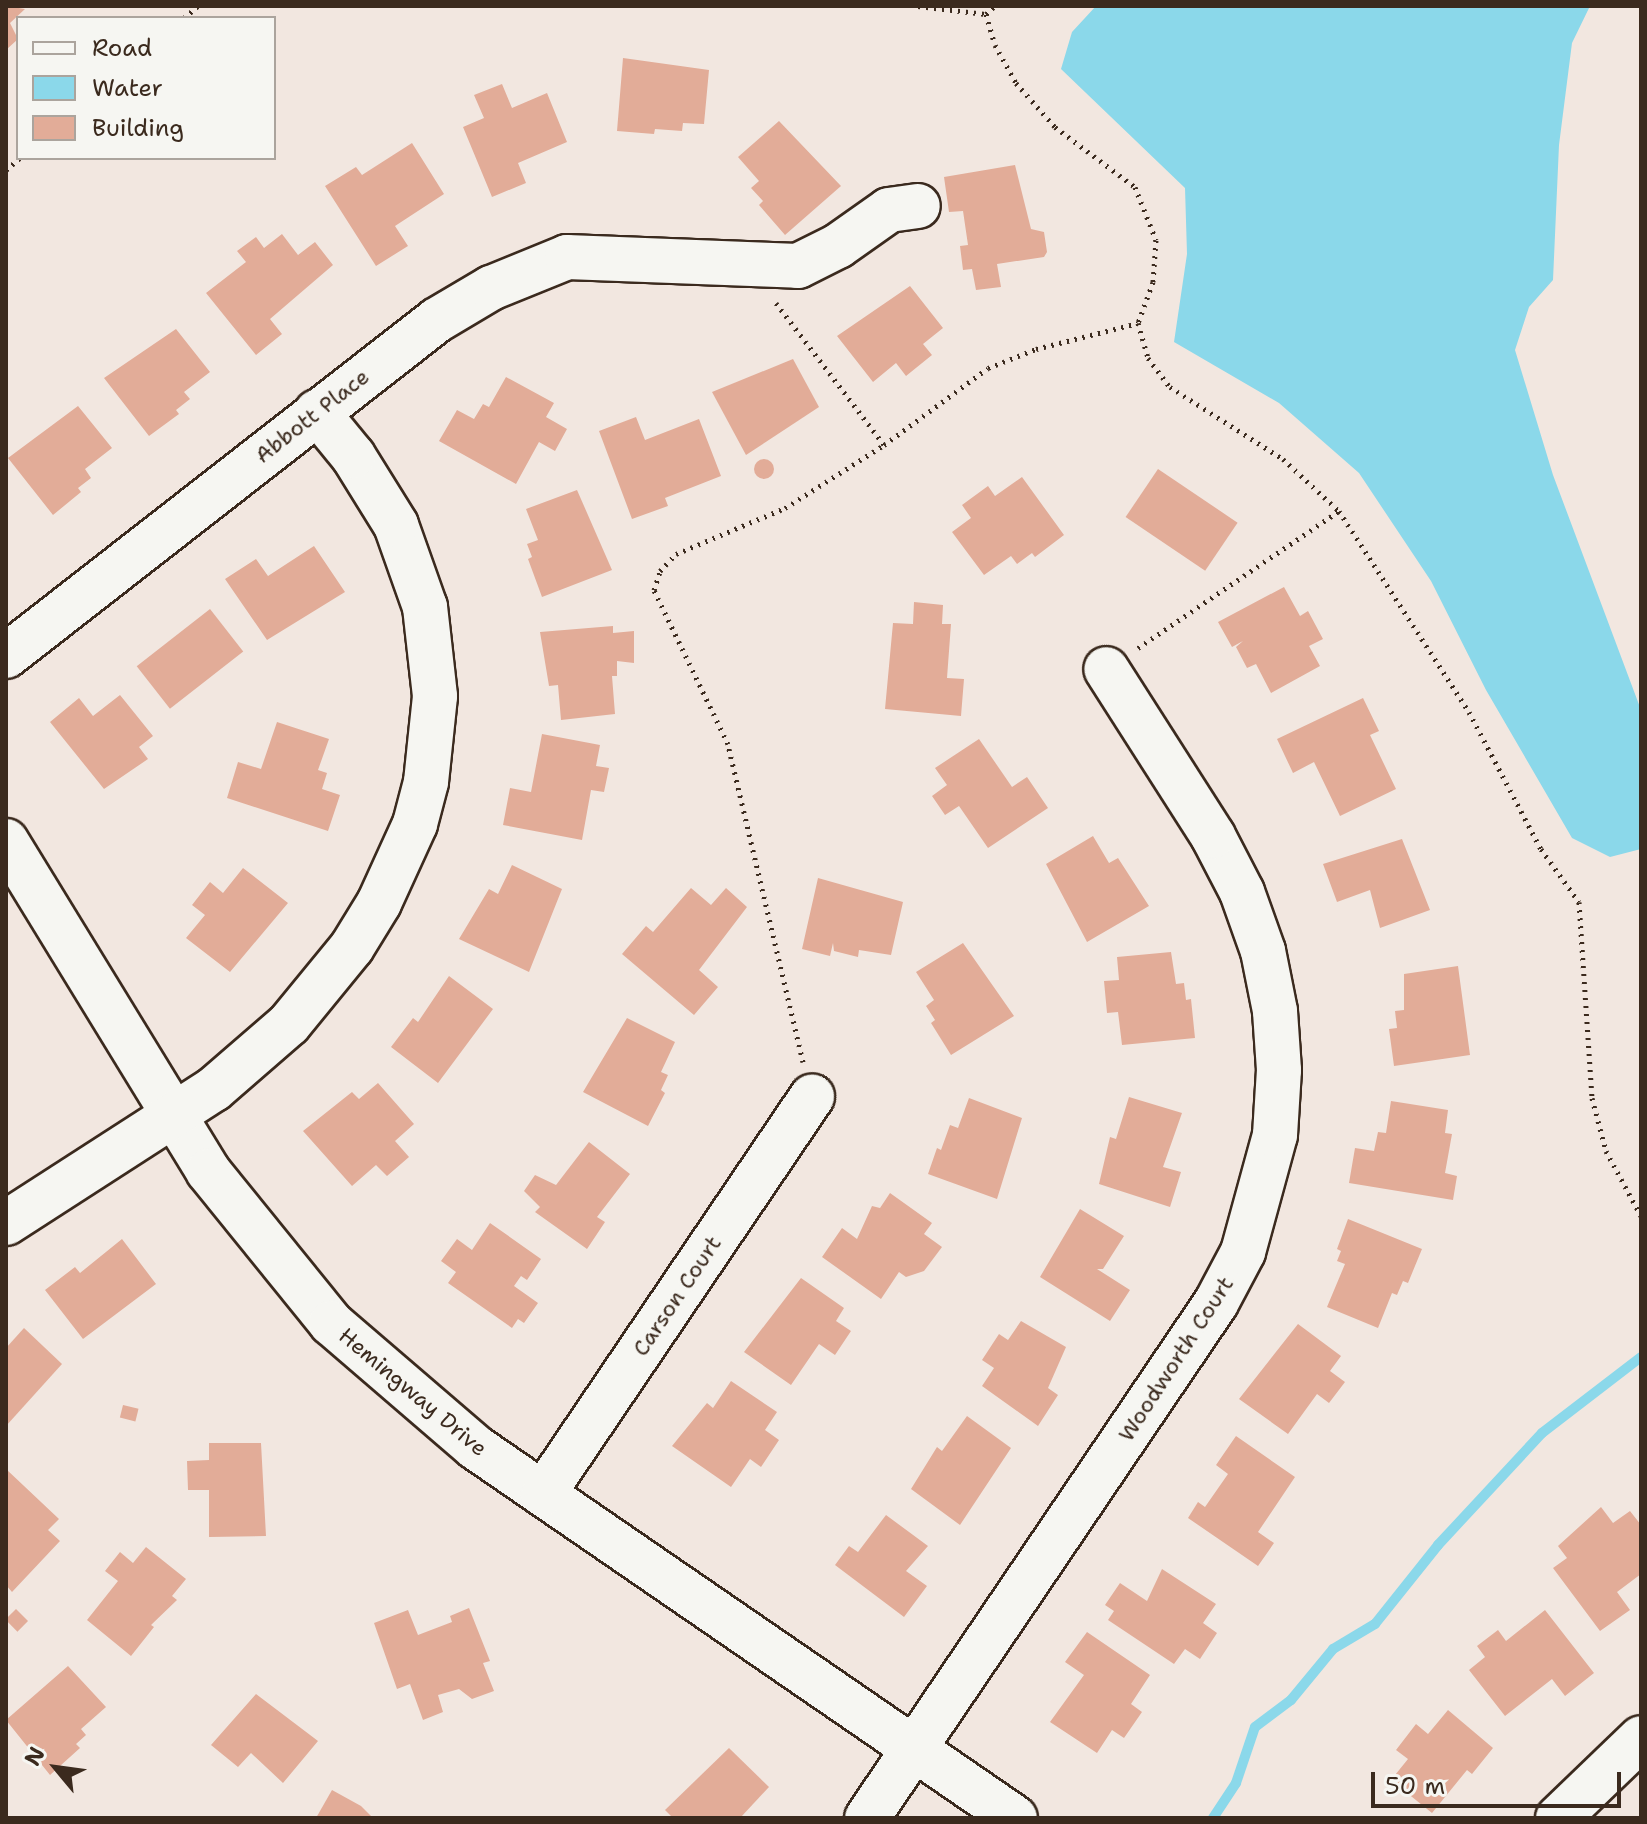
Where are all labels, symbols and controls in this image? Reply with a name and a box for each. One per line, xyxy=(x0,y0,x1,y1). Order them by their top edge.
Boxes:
legend xyxy=(16,16,276,160)
text: Road xyxy=(92,32,152,64)
text: Water xyxy=(92,72,163,104)
text: Building xyxy=(92,112,184,144)
street label: Abbott Place xyxy=(250,363,374,469)
street label: Carson Court xyxy=(627,1231,727,1361)
street label: Woodworth Court xyxy=(1113,1272,1239,1446)
street label: Hemingway Drive xyxy=(333,1322,493,1462)
north arrow xyxy=(16,1728,96,1808)
text: N xyxy=(18,1741,51,1771)
scale bar xyxy=(1375,1756,1625,1806)
text: 50 m xyxy=(1385,1770,1445,1802)

